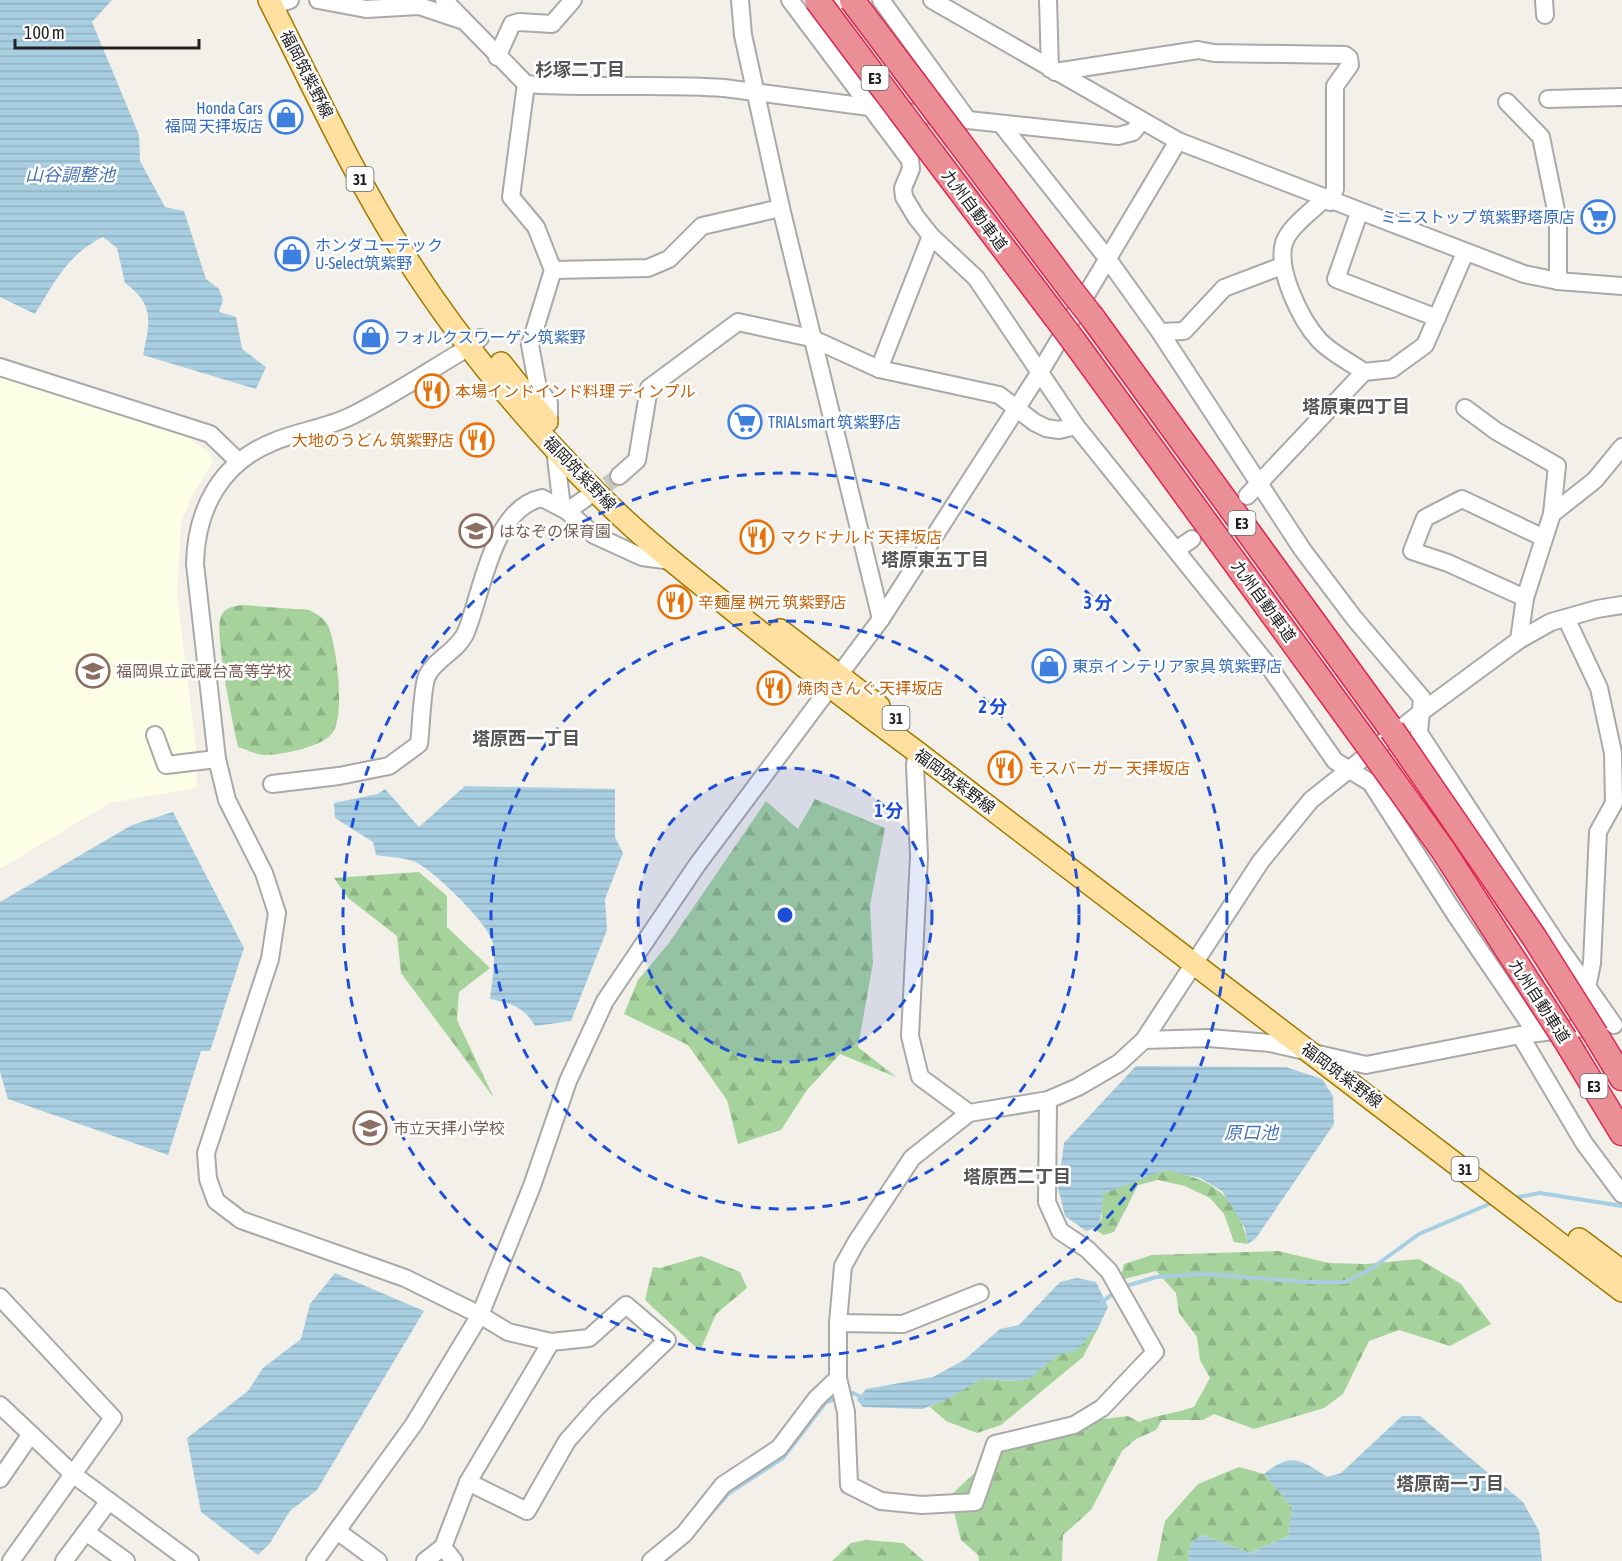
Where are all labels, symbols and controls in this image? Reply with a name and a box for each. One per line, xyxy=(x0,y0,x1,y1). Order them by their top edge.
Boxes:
scale bar xyxy=(15,12,200,50)
text: 100 m xyxy=(24,22,65,43)
street label: 福岡筑紫野線 xyxy=(277,27,337,121)
district label: 杉塚二丁目 xyxy=(535,59,625,80)
road number: E3 xyxy=(862,66,888,90)
place label: Honda Cars 福岡 天拝坂店 xyxy=(165,99,263,135)
shop icon: Honda Cars 福岡 天拝坂店 xyxy=(268,99,304,135)
water label: 山谷調整池 xyxy=(25,164,117,185)
street label: 九州自動車道 xyxy=(939,166,1011,254)
road number: 31 xyxy=(346,167,374,191)
supermarket icon: ミニストップ 筑紫野塔原店 xyxy=(1580,199,1616,235)
place label: ミニストップ 筑紫野塔原店 xyxy=(1381,208,1575,226)
shop icon: ホンダユーテック U-Select筑紫野 xyxy=(274,236,310,272)
place label: ホンダユーテック U-Select筑紫野 xyxy=(315,236,443,272)
shop icon: フォルクスワーゲン筑紫野 xyxy=(353,319,389,355)
place label: フォルクスワーゲン筑紫野 xyxy=(394,328,586,346)
restaurant icon: 本場インドインド料理 ディンプル xyxy=(414,373,450,409)
place label: 本場インドインド料理 ディンプル xyxy=(455,382,696,400)
district label: 塔原東四丁目 xyxy=(1302,396,1410,417)
supermarket icon: TRIALsmart 筑紫野店 xyxy=(727,404,763,440)
place label: TRIALsmart 筑紫野店 xyxy=(768,413,901,431)
restaurant icon: 大地のうどん 筑紫野店 xyxy=(459,422,495,458)
place label: 大地のうどん 筑紫野店 xyxy=(292,431,454,449)
street label: 福岡筑紫野線 xyxy=(540,432,620,514)
road number: E3 xyxy=(1228,511,1256,535)
school or university icon: はなぞの保育園 xyxy=(458,513,494,549)
restaurant icon: マクドナルド 天拝坂店 xyxy=(739,519,775,555)
place label: はなぞの保育園 xyxy=(499,522,611,540)
place label: マクドナルド 天拝坂店 xyxy=(780,528,942,546)
district label: 塔原東五丁目 xyxy=(881,549,989,570)
street label: 九州自動車道 xyxy=(1229,557,1299,645)
restaurant icon: 辛麺屋 桝元 筑紫野店 xyxy=(657,584,693,620)
text: 3 分 xyxy=(1084,592,1112,613)
place label: 辛麺屋 桝元 筑紫野店 xyxy=(698,593,846,611)
shop icon: 東京インテリア家具 筑紫野店 xyxy=(1031,648,1067,684)
school or university icon: 福岡県立武蔵台高等学校 xyxy=(75,653,111,689)
place label: 東京インテリア家具 筑紫野店 xyxy=(1072,657,1282,675)
place label: 福岡県立武蔵台高等学校 xyxy=(116,662,292,680)
restaurant icon: 焼肉きんぐ 天拝坂店 xyxy=(756,670,792,706)
place label: 焼肉きんぐ 天拝坂店 xyxy=(797,679,943,697)
text: 2 分 xyxy=(979,696,1007,717)
road number: 31 xyxy=(882,706,910,730)
district label: 塔原西一丁目 xyxy=(472,728,580,749)
street label: 福岡筑紫野線 xyxy=(911,745,999,817)
restaurant icon: モスバーガー 天拝坂店 xyxy=(987,750,1023,786)
place label: モスバーガー 天拝坂店 xyxy=(1028,759,1190,777)
text: 1 分 xyxy=(875,800,903,821)
centre of rings xyxy=(775,905,795,925)
street label: 九州自動車道 xyxy=(1506,956,1574,1046)
street label: 福岡筑紫野線 xyxy=(1298,1039,1386,1111)
road number: E3 xyxy=(1580,1074,1608,1098)
school or university icon: 市立天拝小学校 xyxy=(352,1110,388,1146)
place label: 市立天拝小学校 xyxy=(393,1119,505,1137)
water label: 原口池 xyxy=(1224,1122,1280,1143)
road number: 31 xyxy=(1452,1157,1478,1181)
district label: 塔原西二丁目 xyxy=(963,1166,1071,1187)
district label: 塔原南一丁目 xyxy=(1396,1473,1504,1494)

